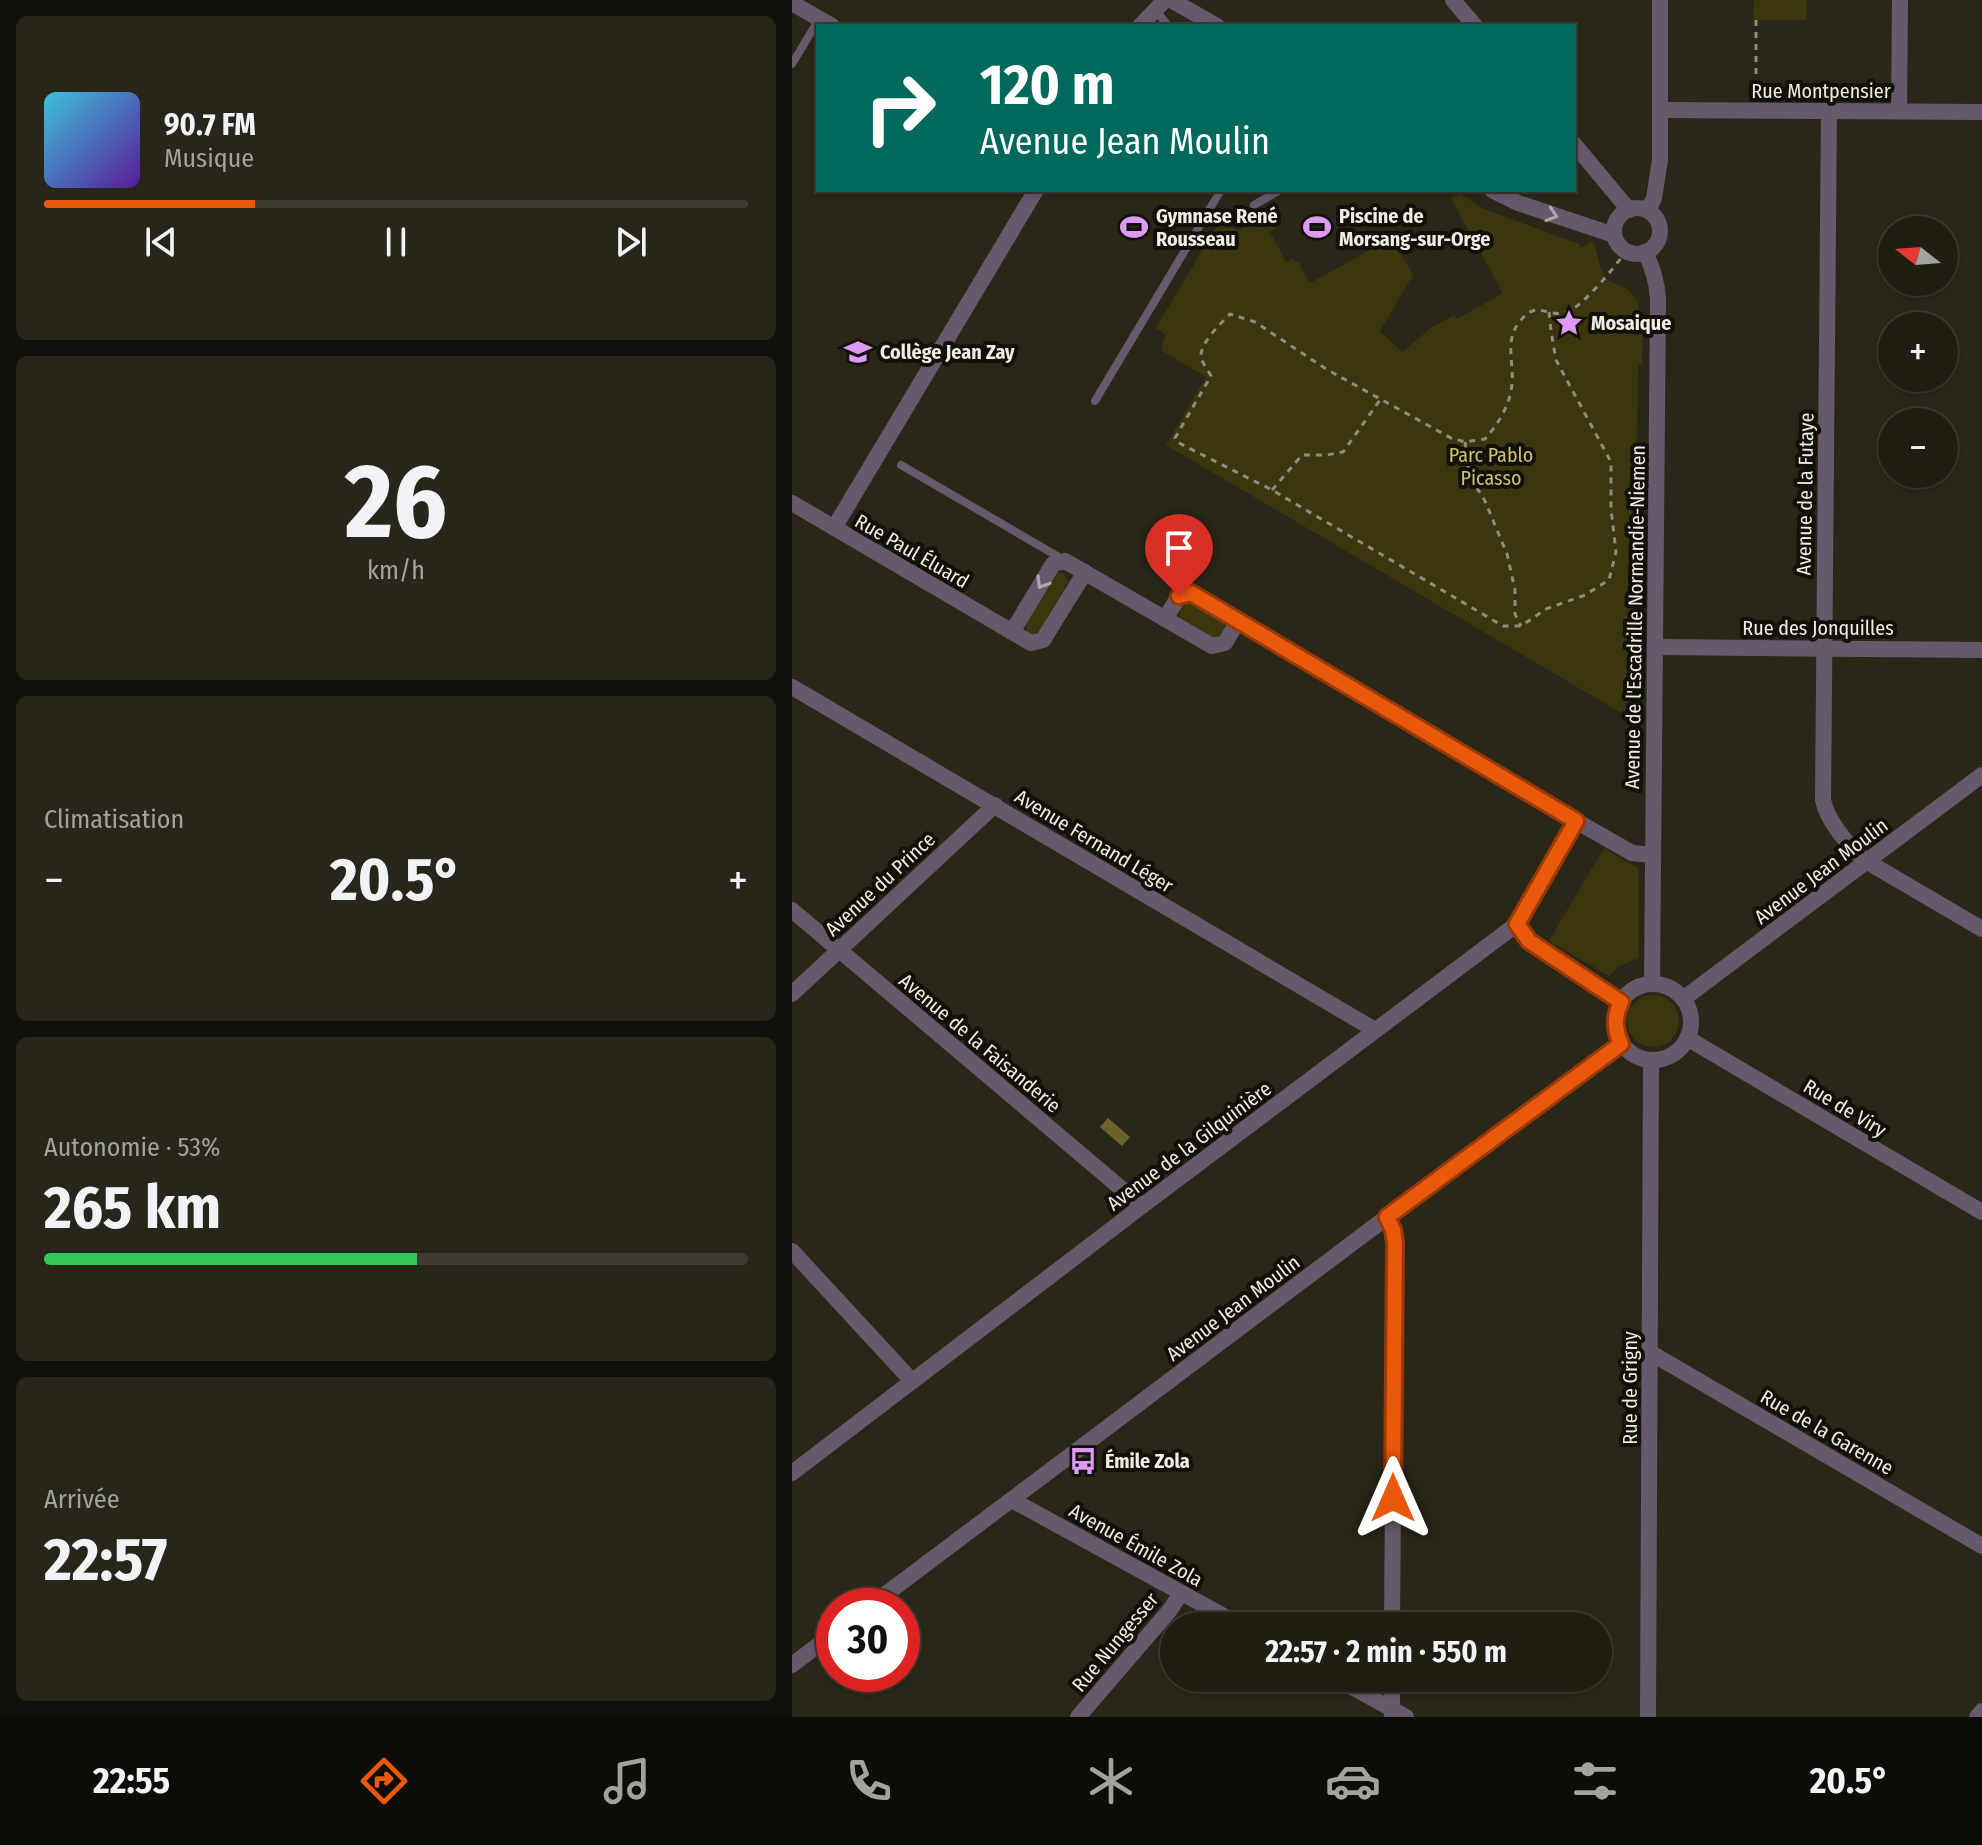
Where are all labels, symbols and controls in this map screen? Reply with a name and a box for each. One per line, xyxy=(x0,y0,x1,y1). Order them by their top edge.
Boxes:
text: 120 m xyxy=(980,52,1115,119)
icon: right xyxy=(848,56,952,160)
street label: Rue Montpensier xyxy=(1751,79,1891,103)
text: 90.7 FM xyxy=(164,107,256,143)
text: Avenue Jean Moulin xyxy=(980,120,1270,164)
text: Musique xyxy=(164,143,254,174)
place label: Gymnase René Rousseau xyxy=(1156,204,1278,251)
place label: Piscine de Morsang-sur-Orge xyxy=(1339,204,1490,251)
one-way arrow xyxy=(1545,205,1559,221)
sports icon: Gymnase René Rousseau xyxy=(1119,212,1149,242)
sports icon: Piscine de Morsang-sur-Orge xyxy=(1302,212,1332,242)
north arrow xyxy=(1878,216,1958,296)
map controls xyxy=(1878,216,1958,488)
icon: previous xyxy=(139,220,183,264)
icon: pause xyxy=(374,220,418,264)
icon: next xyxy=(609,220,653,264)
place icon: Mosaique xyxy=(1554,308,1584,338)
place label: Mosaique xyxy=(1591,311,1671,335)
button: + xyxy=(1878,312,1958,392)
school or university icon: Collège Jean Zay xyxy=(843,337,873,367)
place label: Collège Jean Zay xyxy=(880,340,1015,364)
button: − xyxy=(1878,408,1958,488)
street label: Avenue de la Futaye xyxy=(1792,412,1818,576)
text: 26 xyxy=(345,440,447,565)
park label: Parc Pablo Picasso xyxy=(1449,443,1533,490)
street label: Avenue de l'Escadrille Normandie-Niemen xyxy=(1620,445,1650,789)
street label: Rue Paul Éluard xyxy=(851,509,973,593)
pin xyxy=(1145,514,1213,596)
icon: arrive xyxy=(1157,526,1201,570)
text: km/h xyxy=(367,555,425,586)
one-way arrow xyxy=(1036,574,1052,589)
street label: Rue des Jonquilles xyxy=(1742,616,1894,640)
street label: Avenue Fernand Léger xyxy=(1011,784,1177,898)
text: Climatisation xyxy=(44,804,184,835)
street label: Avenue Jean Moulin xyxy=(1749,813,1893,929)
street label: Avenue du Prince xyxy=(820,827,940,941)
text: 20.5° xyxy=(330,844,462,916)
text: − xyxy=(44,854,64,907)
text: + xyxy=(728,854,748,907)
street label: Avenue de la Faisanderie xyxy=(894,968,1066,1118)
street label: Rue de Viry xyxy=(1799,1074,1891,1142)
street label: Avenue de la Gilquinière xyxy=(1102,1076,1276,1216)
text: Autonomie · 53% xyxy=(44,1132,221,1163)
text: 265 km xyxy=(44,1172,221,1244)
street label: Avenue Jean Moulin xyxy=(1161,1250,1305,1366)
street label: Rue de Grigny xyxy=(1618,1331,1642,1445)
street label: Rue de la Garenne xyxy=(1756,1384,1898,1480)
bus stop icon: Émile Zola xyxy=(1068,1446,1098,1476)
place label: Émile Zola xyxy=(1105,1448,1190,1473)
position arrow xyxy=(1351,1456,1435,1540)
text: Arrivée xyxy=(44,1484,120,1515)
street label: Avenue Émile Zola xyxy=(1065,1498,1207,1592)
text: 22:57 xyxy=(44,1524,167,1596)
speed limit sign: 30 xyxy=(816,1588,920,1692)
street label: Rue Nungesser xyxy=(1067,1588,1163,1696)
text: 22:57 · 2 min · 550 m xyxy=(1265,1634,1507,1670)
icon: directions xyxy=(356,1753,412,1809)
icon: music xyxy=(599,1753,655,1809)
icon: phone xyxy=(841,1753,897,1809)
icon: climate xyxy=(1083,1753,1139,1809)
icon: car xyxy=(1325,1753,1381,1809)
icon: filters xyxy=(1567,1753,1623,1809)
text: 22:55 xyxy=(93,1759,170,1803)
text: 20.5° xyxy=(1810,1759,1889,1803)

